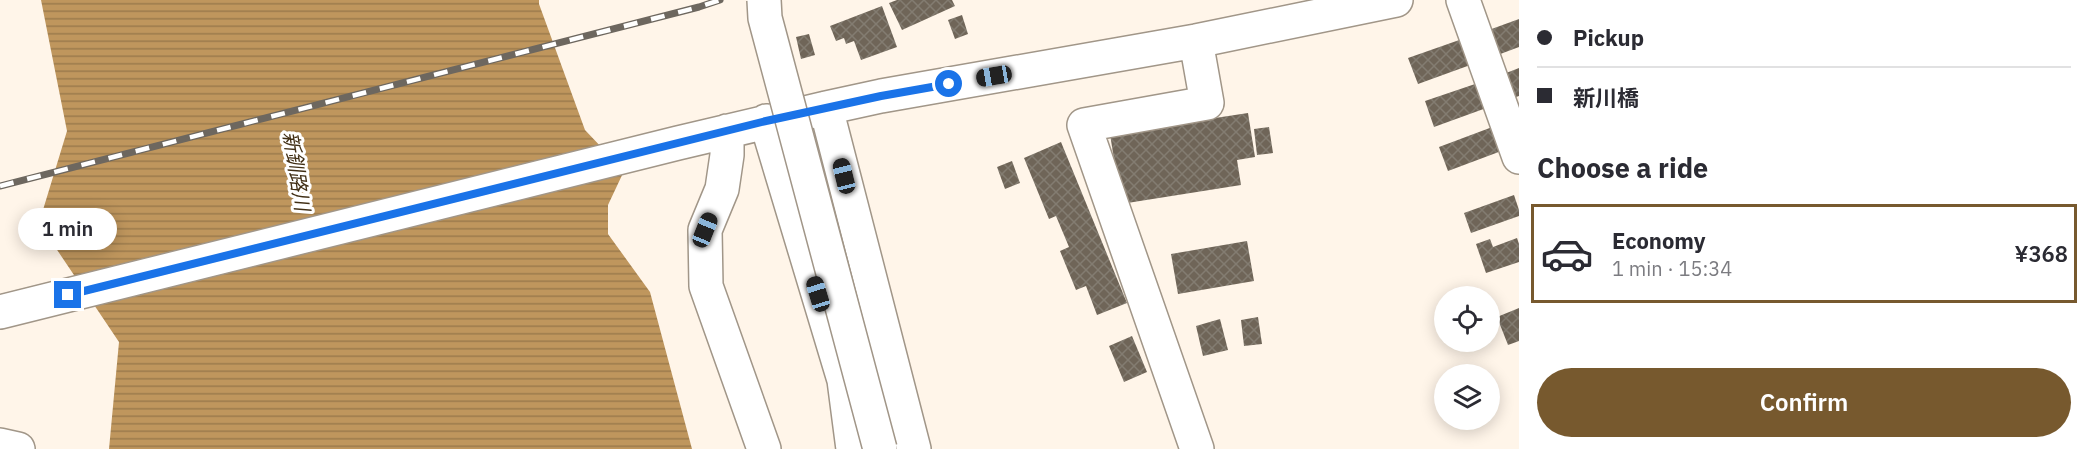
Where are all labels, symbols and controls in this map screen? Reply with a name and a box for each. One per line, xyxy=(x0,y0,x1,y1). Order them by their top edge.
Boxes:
text: Pickup xyxy=(1573,23,1644,52)
car xyxy=(975,64,1013,88)
route start xyxy=(935,70,962,97)
text: 新川橋 xyxy=(1573,83,1639,112)
water label: 新釧路川 xyxy=(277,129,317,215)
text: Choose a ride xyxy=(1537,150,1708,185)
car xyxy=(831,156,857,196)
callout: 1 min xyxy=(19,208,118,250)
car xyxy=(690,210,720,250)
text: 1 min xyxy=(42,215,93,242)
text: Economy xyxy=(1612,226,1706,255)
icon: car xyxy=(1540,227,1594,281)
text: ¥368 xyxy=(2014,239,2068,268)
text: 1 min · 15:34 xyxy=(1612,255,1732,282)
car xyxy=(804,274,832,314)
route end xyxy=(54,281,81,308)
map controls xyxy=(1434,286,1500,430)
button: locate xyxy=(1434,286,1500,352)
button: layers xyxy=(1434,364,1500,430)
button: Confirm xyxy=(1537,368,2071,437)

